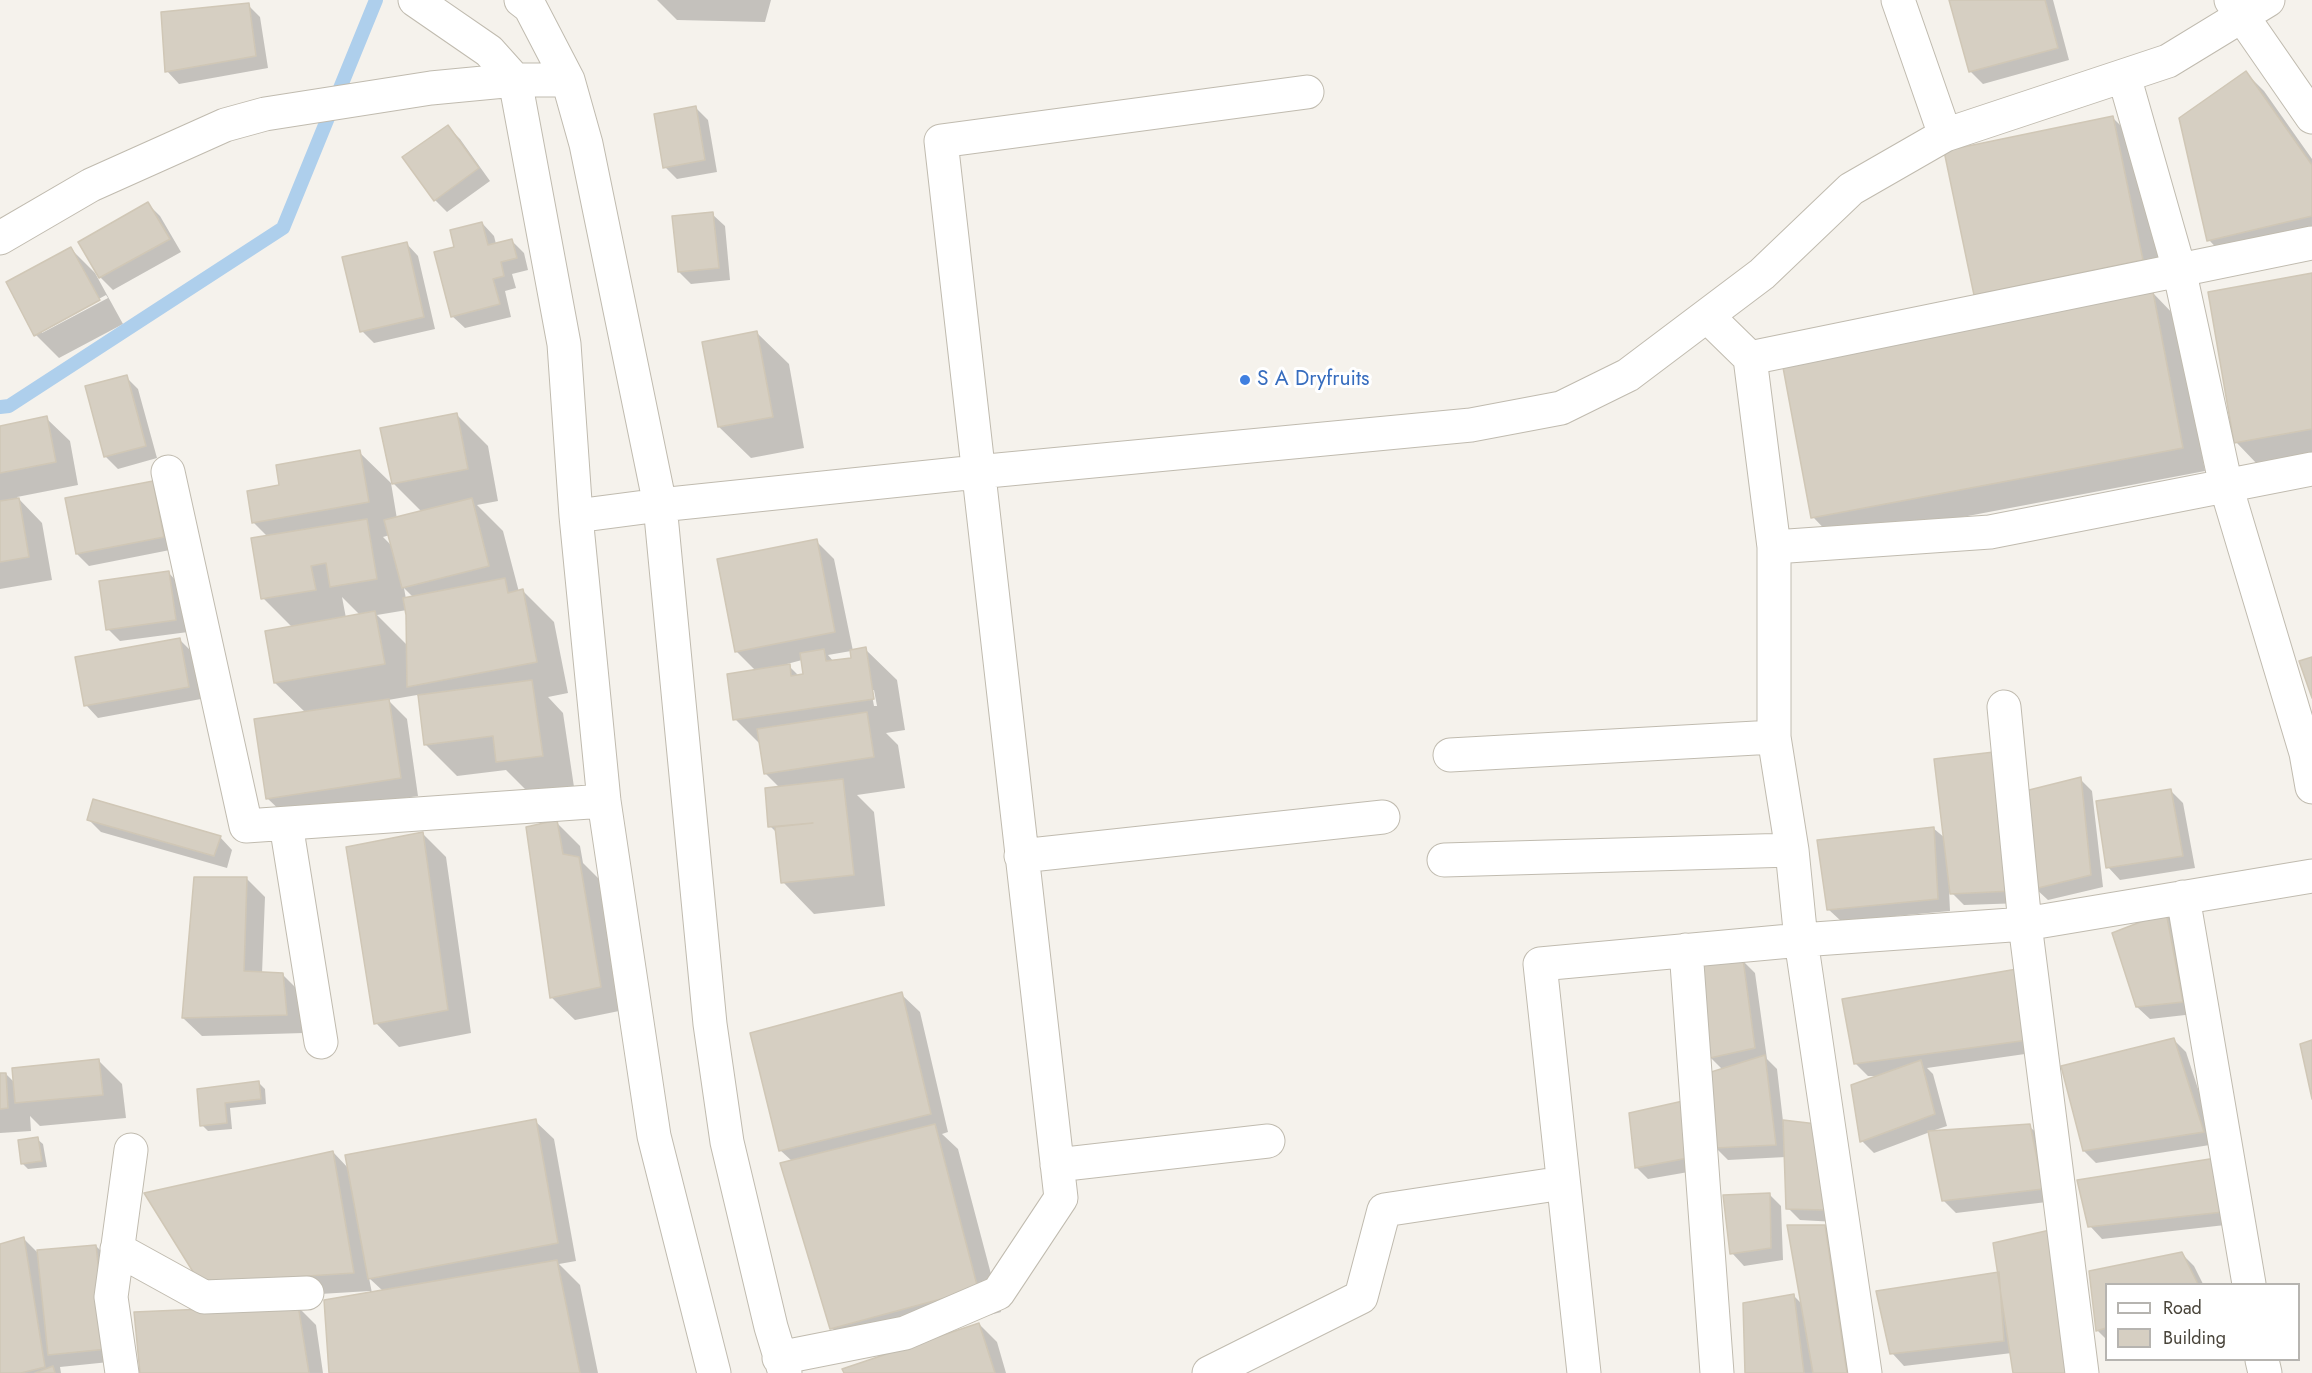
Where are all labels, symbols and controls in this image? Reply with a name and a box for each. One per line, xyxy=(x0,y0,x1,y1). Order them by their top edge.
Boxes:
place label: S A Dryfruits xyxy=(1257,367,1370,393)
marker: S A Dryfruits xyxy=(1238,373,1252,387)
legend xyxy=(2105,1283,2300,1361)
text: Road xyxy=(2163,1295,2202,1321)
text: Building xyxy=(2163,1325,2226,1351)

